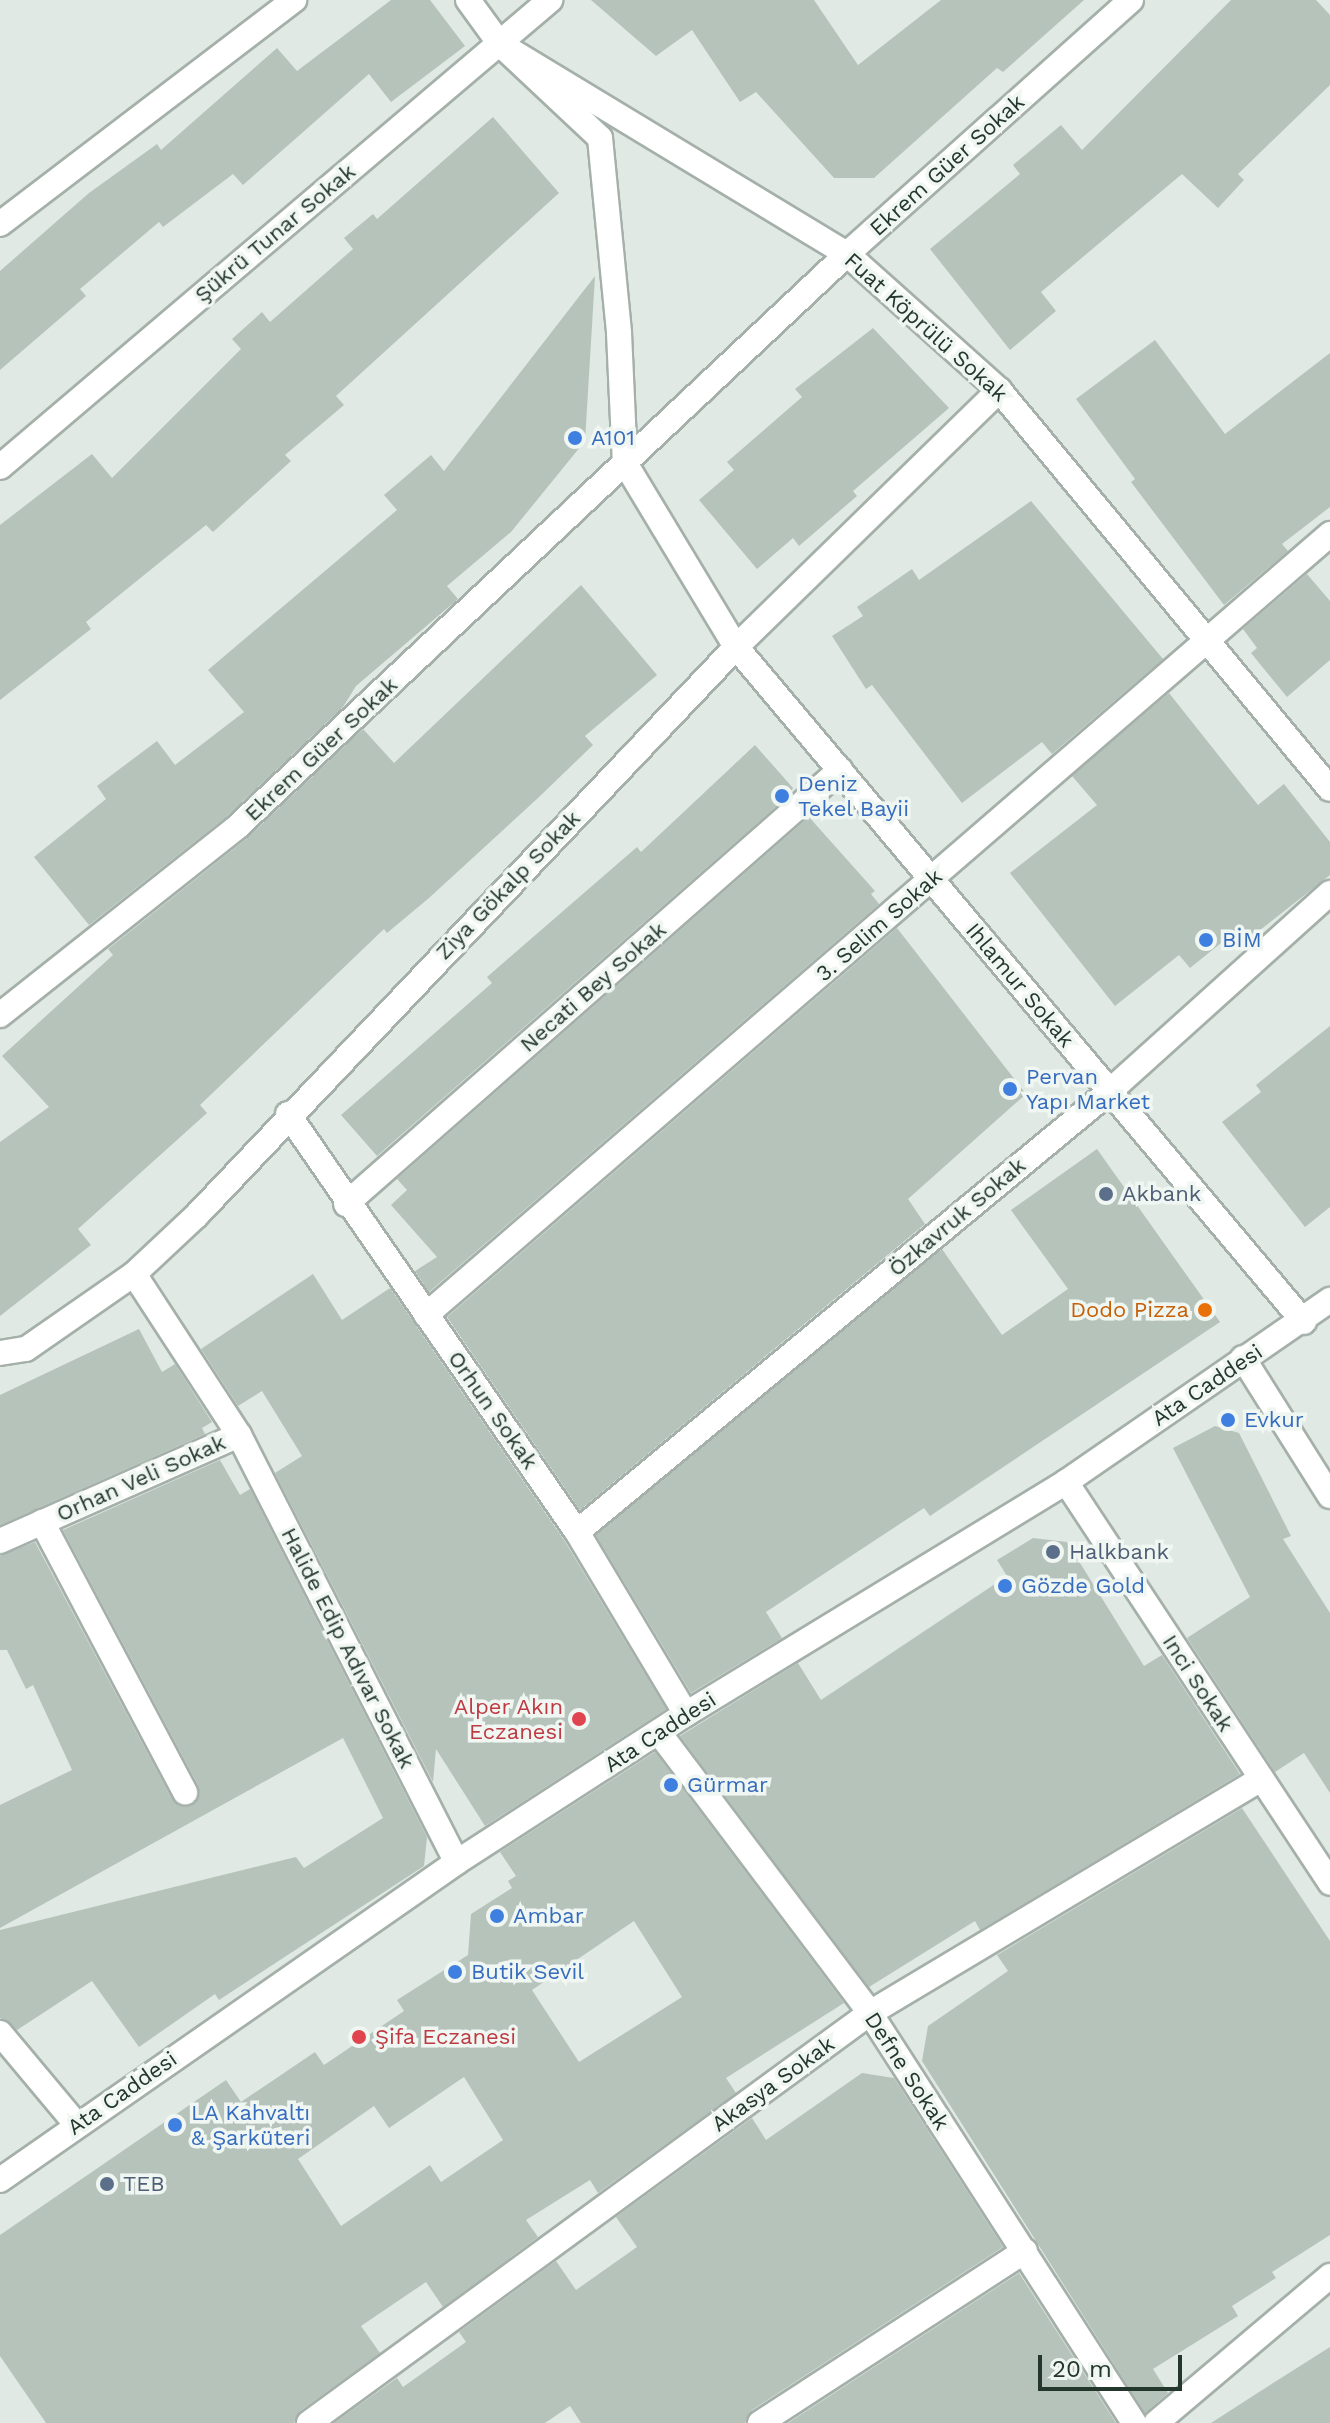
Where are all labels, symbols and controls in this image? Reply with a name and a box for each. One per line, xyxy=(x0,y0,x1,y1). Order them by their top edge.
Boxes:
street label: Ekrem Güer Sokak xyxy=(864,88,1030,242)
street label: Şükrü Tunar Sokak xyxy=(189,158,361,308)
street label: Fuat Köprülü Sokak xyxy=(839,247,1013,407)
place label: A101 xyxy=(591,425,635,451)
marker: A101 xyxy=(566,429,584,447)
street label: Ekrem Güer Sokak xyxy=(239,671,403,827)
place label: Deniz Tekel Bayii xyxy=(798,770,910,822)
marker: Deniz Tekel Bayii xyxy=(773,787,791,805)
street label: Ziya Gökalp Sokak xyxy=(430,805,586,965)
street label: 3. Selim Sokak xyxy=(811,863,947,987)
street label: Necati Bey Sokak xyxy=(514,916,672,1058)
street label: Ihlamur Sokak xyxy=(960,917,1080,1053)
place label: BİM xyxy=(1222,927,1262,953)
marker: BİM xyxy=(1197,931,1215,949)
place label: Pervan Yapı Market xyxy=(1026,1063,1150,1114)
marker: Pervan Yapı Market xyxy=(1001,1080,1019,1098)
street label: Özkavruk Sokak xyxy=(883,1152,1031,1282)
place label: Akbank xyxy=(1122,1181,1201,1207)
marker: Akbank xyxy=(1097,1185,1115,1203)
place label: Dodo Pizza xyxy=(1070,1297,1189,1323)
marker: Dodo Pizza xyxy=(1196,1301,1214,1319)
street label: Ata Caddesi xyxy=(1146,1338,1268,1432)
street label: Orhun Sokak xyxy=(443,1346,543,1474)
place label: Evkur xyxy=(1244,1407,1304,1433)
marker: Evkur xyxy=(1219,1411,1237,1429)
street label: Orhan Veli Sokak xyxy=(52,1429,230,1527)
street label: Halide Edip Adıvar Sokak xyxy=(275,1523,421,1773)
place label: Halkbank xyxy=(1069,1539,1169,1565)
marker: Halkbank xyxy=(1044,1543,1062,1561)
place label: Gözde Gold xyxy=(1021,1573,1145,1599)
marker: Gözde Gold xyxy=(996,1577,1014,1595)
street label: Inci Sokak xyxy=(1157,1630,1239,1736)
street label: Ata Caddesi xyxy=(599,1686,721,1778)
place label: Alper Akın Eczanesi xyxy=(452,1693,563,1744)
marker: Alper Akın Eczanesi xyxy=(570,1710,588,1728)
place label: Gürmar xyxy=(687,1772,768,1798)
marker: Gürmar xyxy=(662,1776,680,1794)
place label: Ambar xyxy=(513,1903,584,1929)
marker: Ambar xyxy=(488,1907,506,1925)
place label: Butik Sevil xyxy=(471,1959,584,1985)
marker: Butik Sevil xyxy=(446,1963,464,1981)
street label: Defne Sokak xyxy=(859,2007,955,2135)
place label: Şifa Eczanesi xyxy=(375,2024,517,2050)
marker: Şifa Eczanesi xyxy=(350,2028,368,2046)
street label: Akasya Sokak xyxy=(706,2031,840,2137)
street label: Ata Caddesi xyxy=(62,2045,182,2141)
place label: LA Kahvaltı & Şarküteri xyxy=(191,2099,311,2150)
marker: LA Kahvaltı & Şarküteri xyxy=(166,2116,184,2134)
place label: TEB xyxy=(123,2171,165,2197)
marker: TEB xyxy=(98,2175,116,2193)
scale bar xyxy=(1042,2339,1186,2389)
text: 20 m xyxy=(1052,2355,1112,2383)

